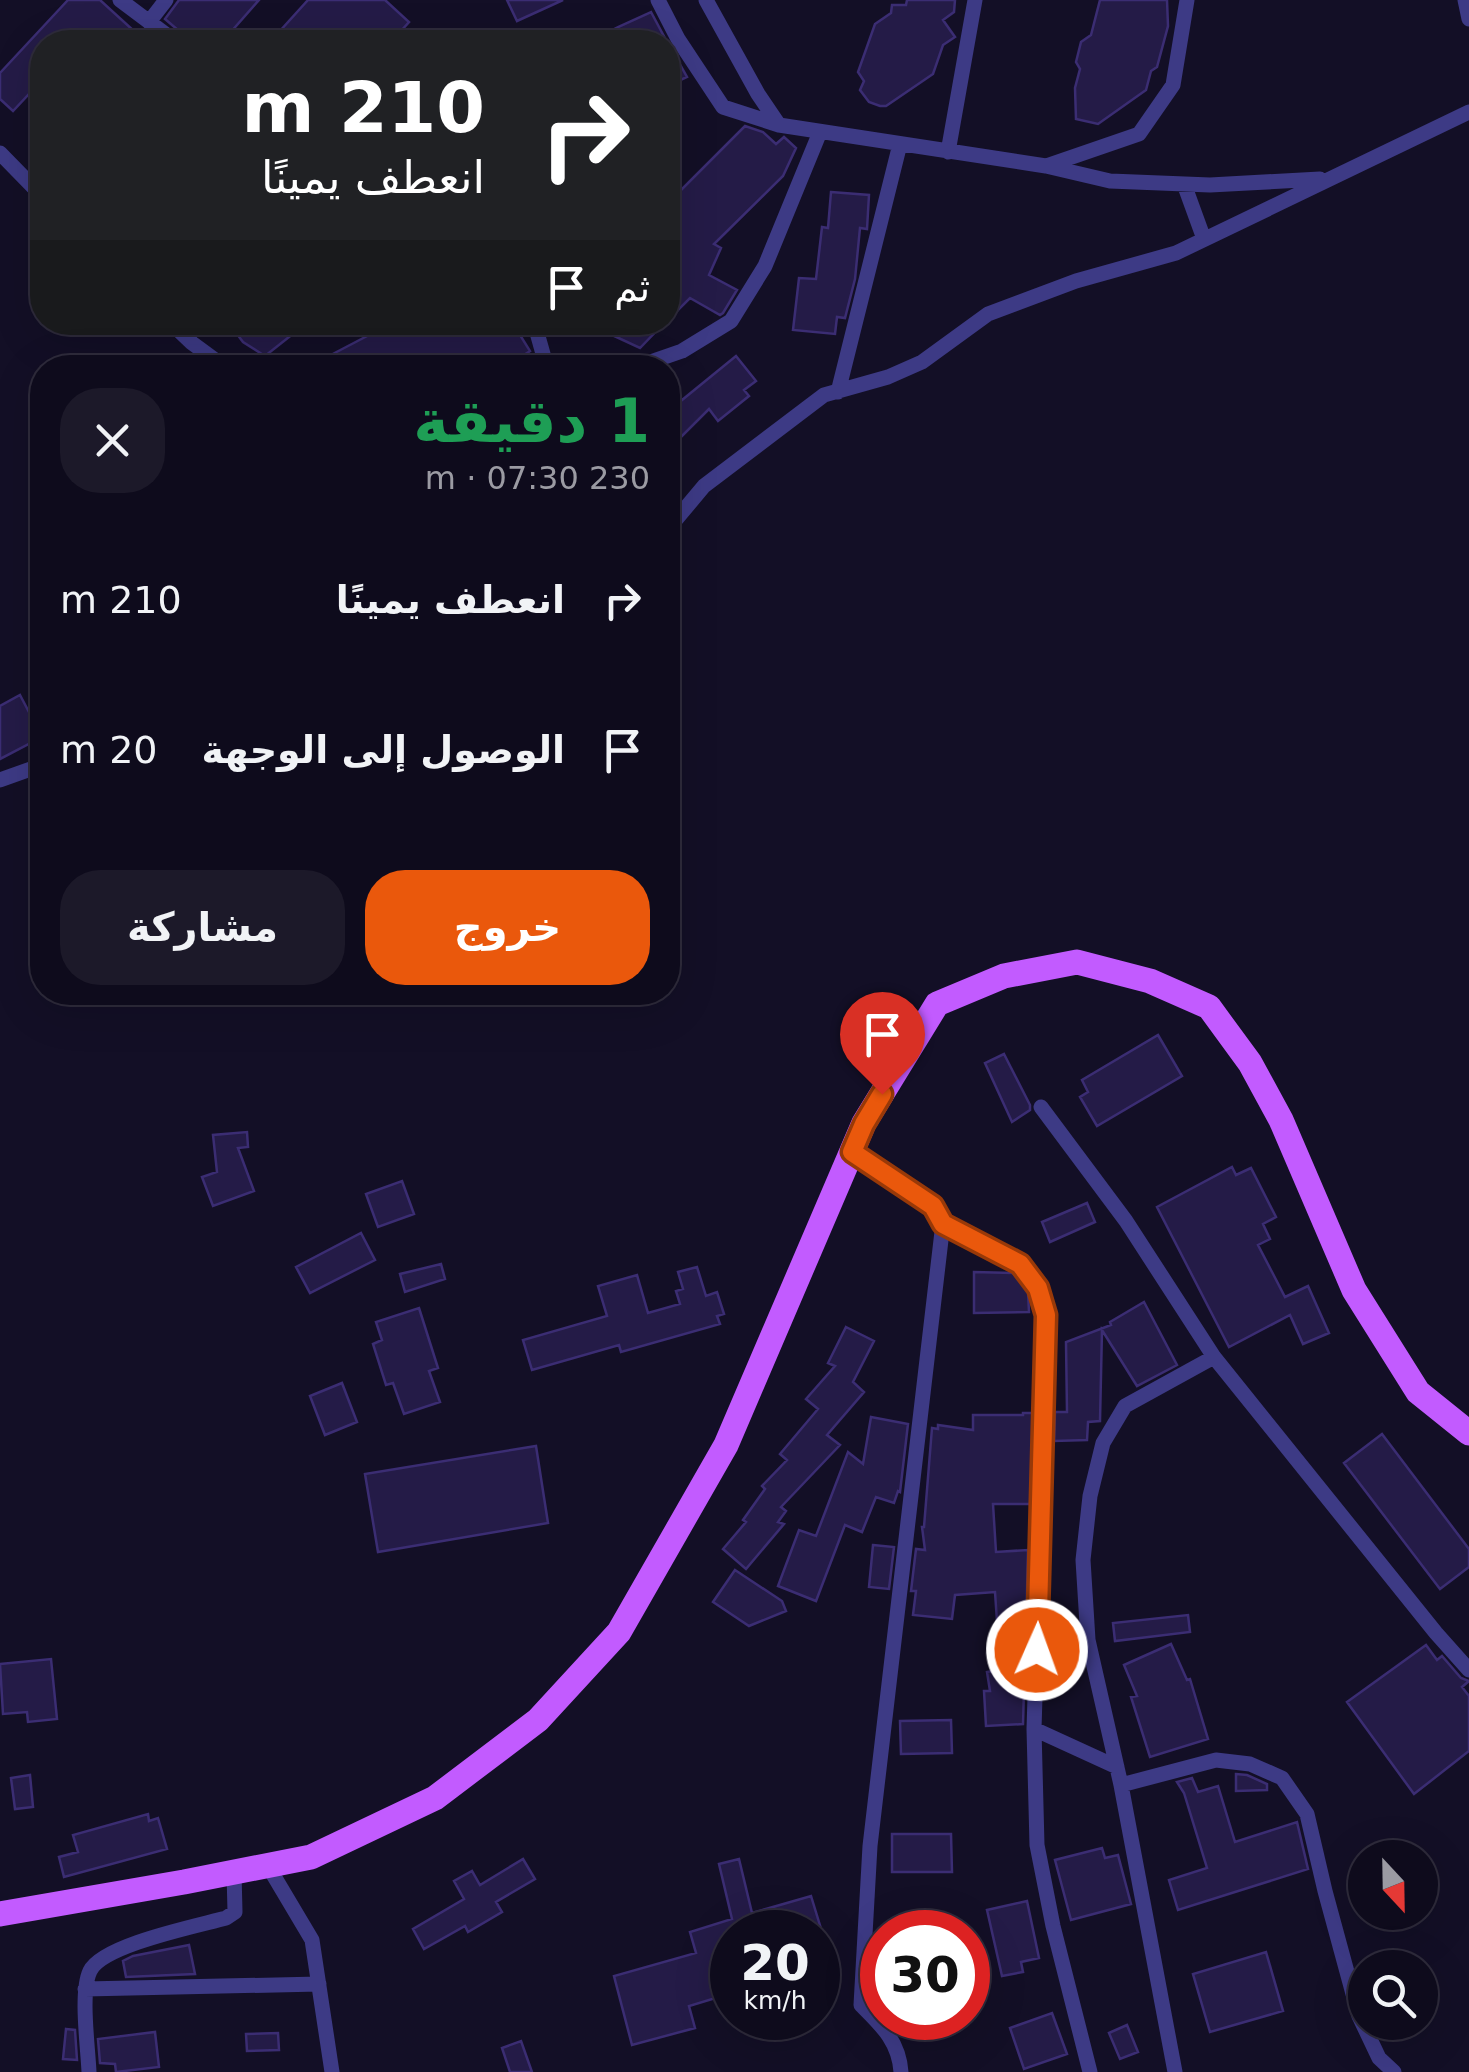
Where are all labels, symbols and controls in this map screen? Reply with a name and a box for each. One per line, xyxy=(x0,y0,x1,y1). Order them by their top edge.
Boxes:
text: 210 m xyxy=(242,67,485,149)
icon: right xyxy=(520,70,650,200)
text: انعطف يمينًا xyxy=(261,151,485,204)
icon: arrive xyxy=(539,260,594,315)
text: ثم xyxy=(614,266,650,310)
text: 1 دقيقة xyxy=(413,386,650,456)
button: close xyxy=(60,388,165,493)
text: 230 m · 07:30 xyxy=(425,459,650,497)
icon: right xyxy=(595,573,650,628)
text: 210 m xyxy=(60,578,182,622)
text: انعطف يمينًا xyxy=(336,578,565,622)
icon: arrive xyxy=(595,723,650,778)
text: 20 m xyxy=(60,728,157,772)
text: الوصول إلى الوجهة xyxy=(202,728,565,772)
button: مشاركة xyxy=(60,870,345,985)
button: خروج xyxy=(365,870,650,985)
pin xyxy=(840,992,925,1095)
icon: arrive xyxy=(855,1007,910,1062)
position arrow xyxy=(985,1598,1089,1702)
north arrow xyxy=(1348,1840,1438,1930)
map controls xyxy=(1348,1840,1438,2040)
speed limit sign: 30 xyxy=(860,1910,990,2040)
text: 20 xyxy=(740,1934,810,1992)
button: search xyxy=(1348,1950,1438,2040)
text: km/h xyxy=(743,1986,807,2015)

